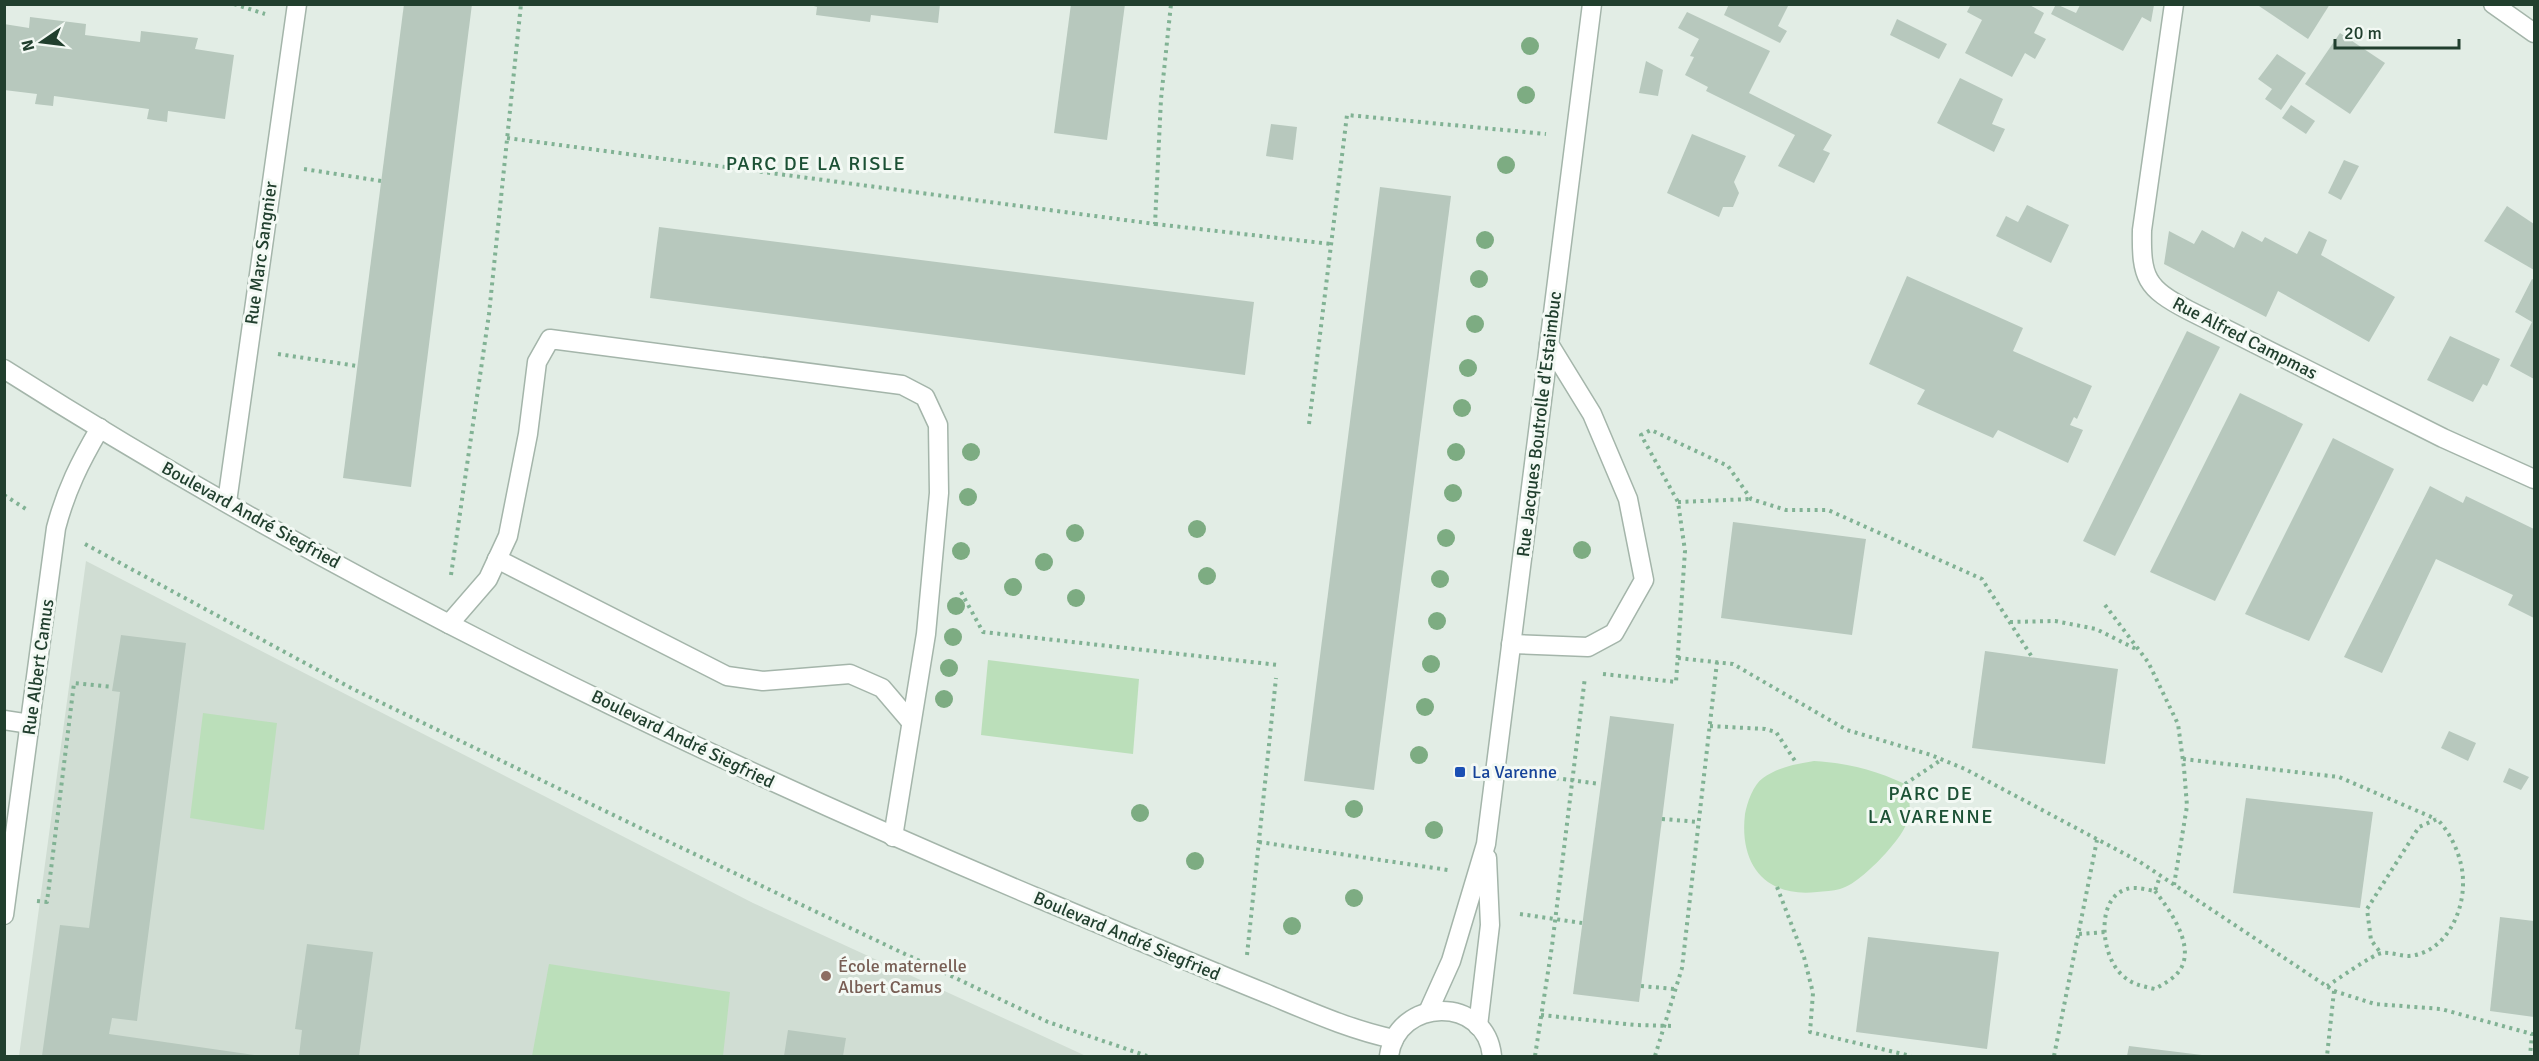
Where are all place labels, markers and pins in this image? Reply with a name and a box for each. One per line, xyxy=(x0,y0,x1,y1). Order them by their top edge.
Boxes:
place label: La Varenne xyxy=(1472,761,1557,783)
marker: La Varenne xyxy=(1453,765,1467,779)
place label: École maternelle Albert Camus xyxy=(838,955,967,998)
marker: École maternelle Albert Camus xyxy=(819,969,833,983)

